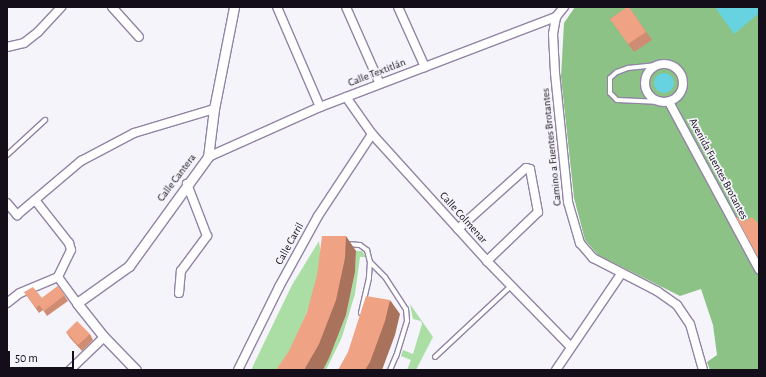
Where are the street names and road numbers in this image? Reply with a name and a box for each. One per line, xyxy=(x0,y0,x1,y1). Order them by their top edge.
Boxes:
street label: Calle Textitlán xyxy=(346,56,408,90)
street label: Camino a Fuentes Brotantes xyxy=(539,88,565,206)
street label: Avenida Fuentes Brotantes xyxy=(686,116,750,222)
street label: Calle Cantera xyxy=(155,151,199,205)
street label: Calle Colmenar xyxy=(436,190,490,246)
street label: Calle Carril xyxy=(273,221,307,267)

